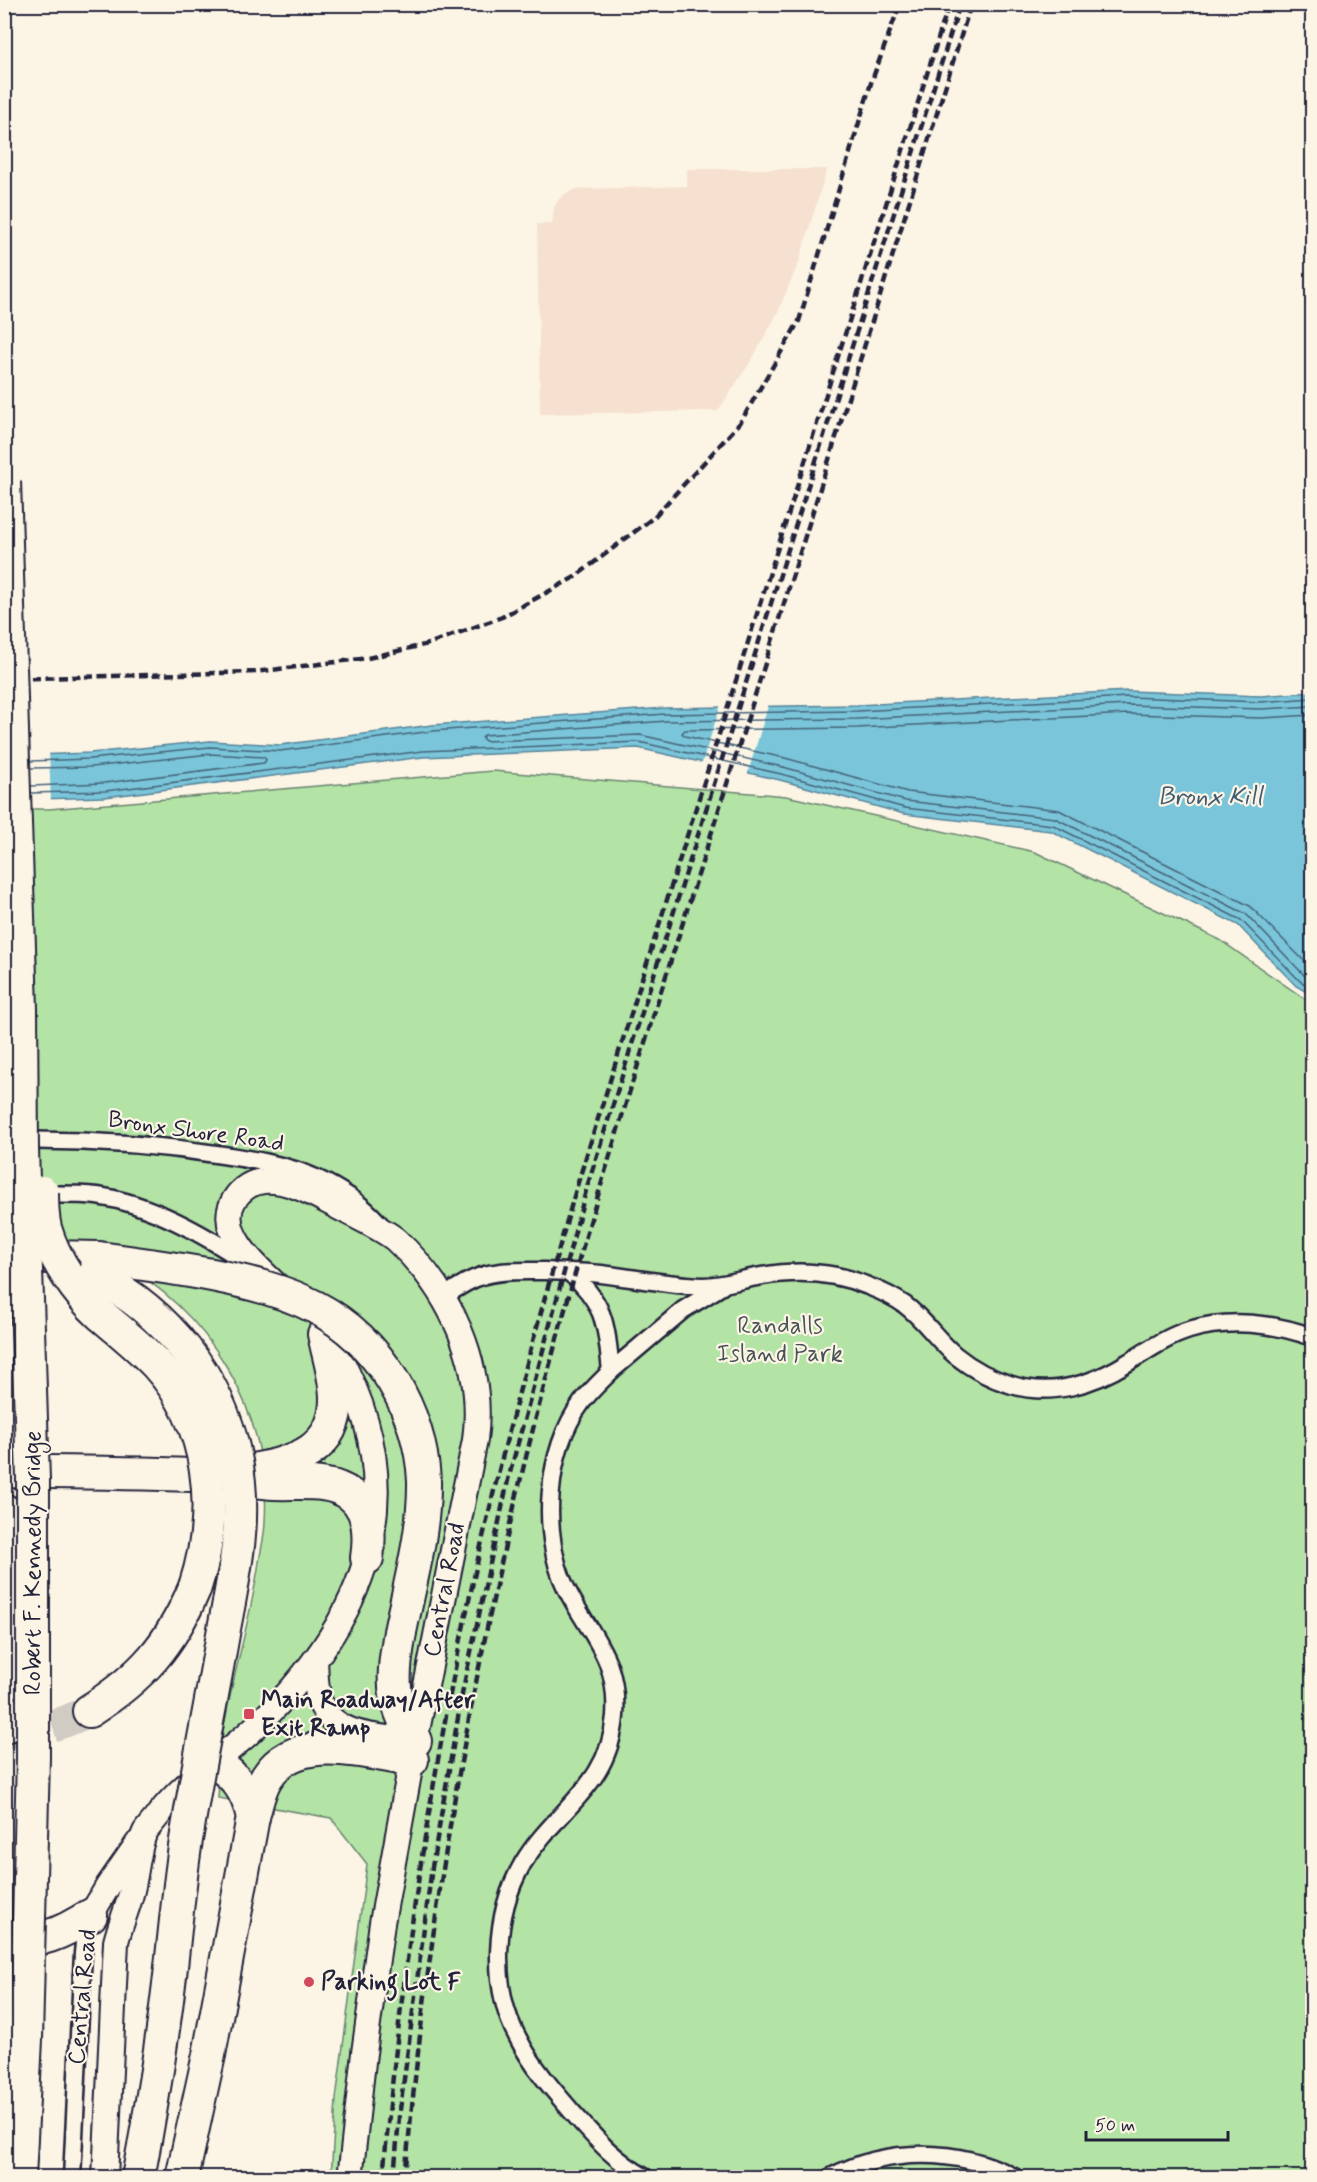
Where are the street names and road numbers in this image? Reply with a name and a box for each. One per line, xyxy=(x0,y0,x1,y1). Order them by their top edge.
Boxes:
street label: Bronx Shore Road xyxy=(106,1104,286,1160)
street label: Robert F. Kennedy Bridge xyxy=(18,1431,51,1695)
street label: Central Road xyxy=(417,1520,473,1660)
street label: Central Road xyxy=(62,1928,104,2066)

